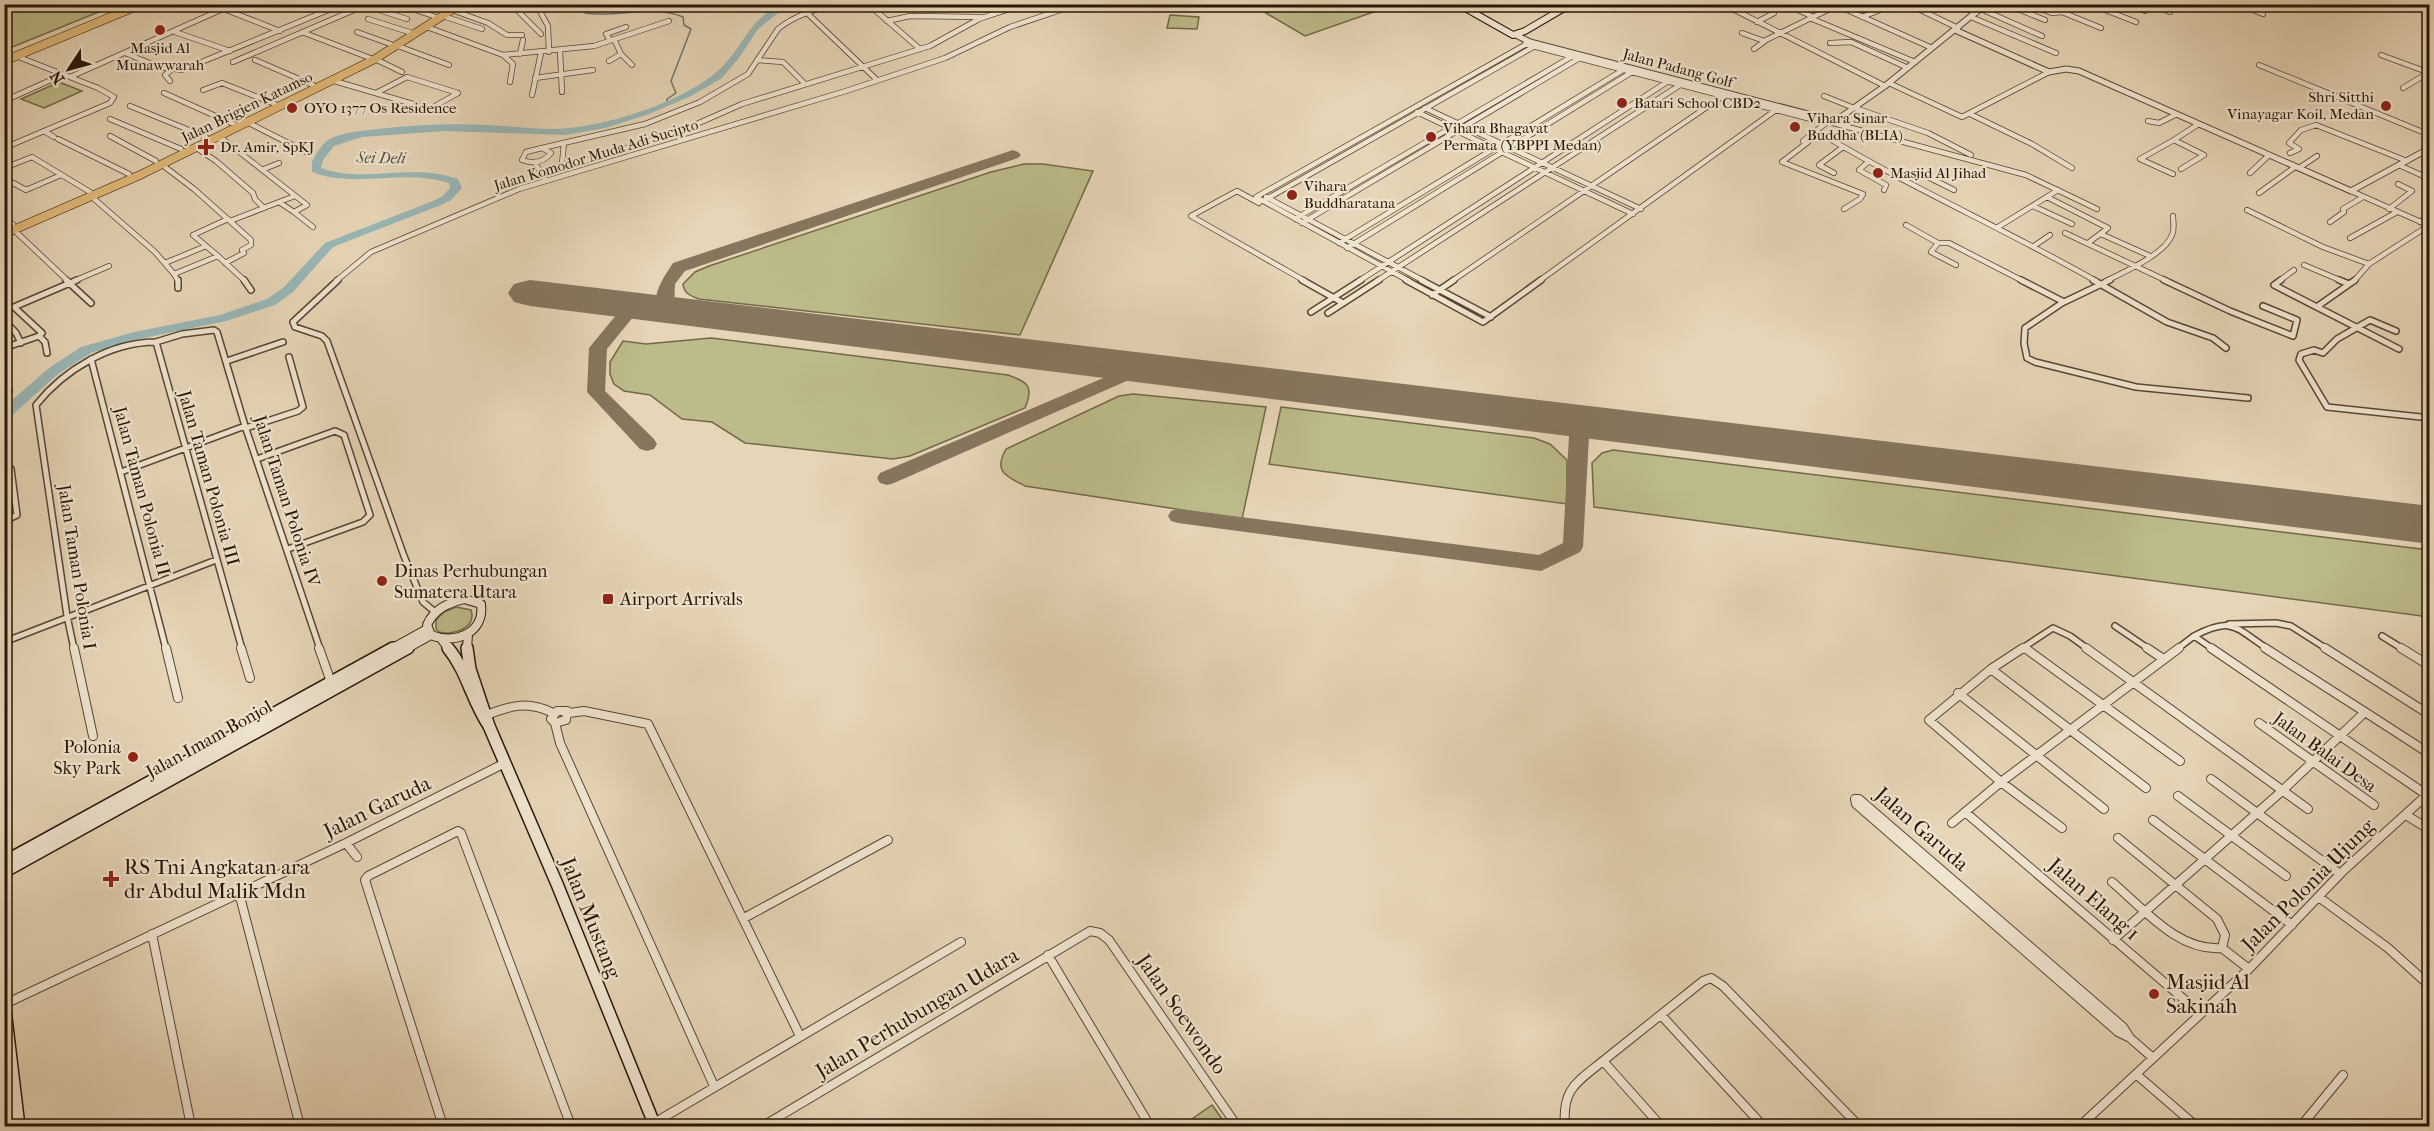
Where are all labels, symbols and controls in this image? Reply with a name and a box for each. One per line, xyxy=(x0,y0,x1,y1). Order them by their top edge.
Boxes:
marker: Masjid Al Munawwarah xyxy=(153,23,167,37)
north arrow xyxy=(39,39,99,99)
place label: Masjid Al Munawwarah xyxy=(116,39,205,74)
street label: Jalan Padang Golf xyxy=(1620,44,1738,92)
text: N xyxy=(46,66,69,88)
street label: Jalan Brigjen Katamso xyxy=(178,67,316,147)
place label: Shri Sitthi Vinayagar Koil, Medan xyxy=(2226,88,2375,123)
place label: Batari School CBD2 xyxy=(1634,94,1761,112)
marker: Batari School CBD2 xyxy=(1615,96,1629,110)
place label: OYO 1377 Os Residence xyxy=(304,99,457,117)
marker: Shri Sitthi Vinayagar Koil, Medan xyxy=(2379,99,2393,113)
marker: OYO 1377 Os Residence xyxy=(285,101,299,115)
place label: Vihara Sinar Buddha (BLIA) xyxy=(1806,109,1903,144)
street label: Jalan Komodor Muda Adi Sucipto xyxy=(491,115,701,195)
place label: Vihara Bhagavat Permata (YBPPI Medan) xyxy=(1442,119,1602,154)
marker: Vihara Sinar Buddha (BLIA) xyxy=(1788,120,1802,134)
marker: Vihara Bhagavat Permata (YBPPI Medan) xyxy=(1424,130,1438,144)
marker: Dr. Amir, SpKJ xyxy=(197,138,215,156)
place label: Dr. Amir, SpKJ xyxy=(220,138,315,156)
water label: Sei Deli xyxy=(355,148,407,167)
place label: Masjid Al Jihad xyxy=(1890,164,1987,182)
marker: Masjid Al Jihad xyxy=(1871,166,1885,180)
place label: Vihara Buddharatana xyxy=(1303,177,1396,212)
marker: Vihara Buddharatana xyxy=(1285,188,1299,202)
street label: Jalan Taman Polonia III xyxy=(173,386,244,568)
street label: Jalan Taman Polonia II xyxy=(108,402,174,578)
street label: Jalan Taman Polonia IV xyxy=(248,411,325,591)
street label: Jalan Taman Polonia I xyxy=(53,481,100,651)
place label: Dinas Perhubungan Sumatera Utara xyxy=(394,561,548,603)
marker: Dinas Perhubungan Sumatera Utara xyxy=(375,574,389,588)
place label: Airport Arrivals xyxy=(619,589,743,610)
marker: Airport Arrivals xyxy=(601,592,615,606)
street label: Jalan Imam Bonjol xyxy=(141,696,276,784)
street label: Jalan Balai Desa xyxy=(2267,707,2381,797)
place label: Polonia Sky Park xyxy=(53,737,122,779)
marker: Polonia Sky Park xyxy=(126,750,140,764)
street label: Jalan Garuda xyxy=(318,771,435,844)
street label: Jalan Garuda xyxy=(1869,781,1974,876)
street label: Jalan Polonia Ujung xyxy=(2235,813,2380,958)
street label: Jalan Mustang xyxy=(555,852,627,983)
street label: Jalan Elang 1 xyxy=(2042,852,2145,945)
place label: RS Tni Angkatan ara dr Abdul Malik Mdn xyxy=(124,855,310,903)
marker: RS Tni Angkatan ara dr Abdul Malik Mdn xyxy=(102,870,120,888)
street label: Jalan Perhubungan Udara xyxy=(809,943,1023,1084)
street label: Jalan Soewondo xyxy=(1131,948,1232,1079)
place label: Masjid Al Sakinah xyxy=(2166,970,2250,1018)
marker: Masjid Al Sakinah xyxy=(2147,987,2161,1001)

